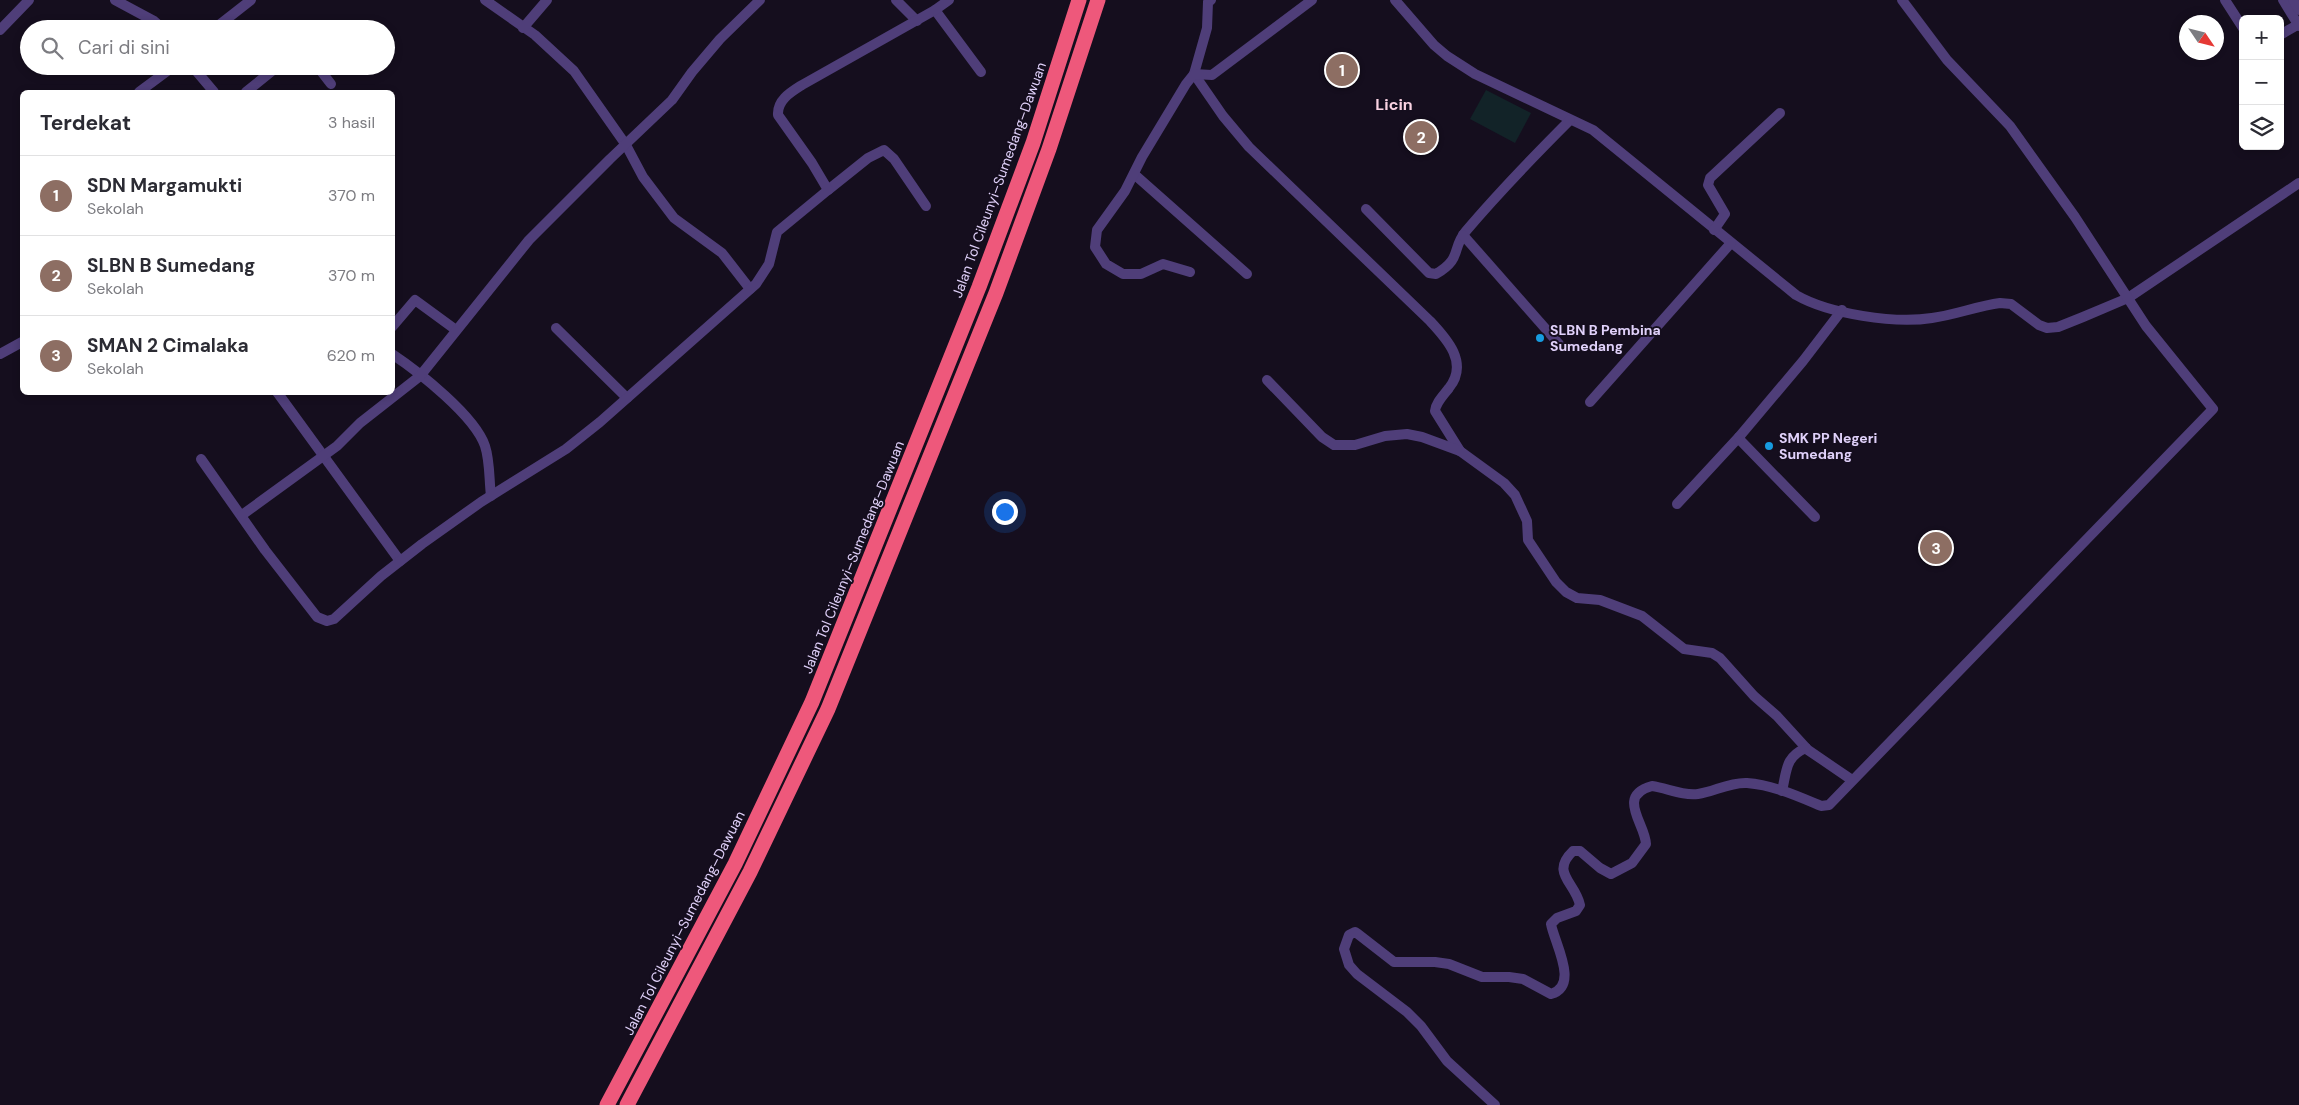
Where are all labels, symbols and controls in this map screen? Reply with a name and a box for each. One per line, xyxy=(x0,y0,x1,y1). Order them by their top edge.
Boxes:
north arrow xyxy=(2179,15,2224,60)
map controls xyxy=(2239,15,2284,150)
button: + xyxy=(2239,15,2284,60)
search box xyxy=(20,20,395,75)
icon: search xyxy=(38,34,66,62)
text: Cari di sini xyxy=(78,35,170,60)
pin: 1 xyxy=(1326,51,1358,89)
street label: Jalan Tol Cileunyi–Sumedang–Dawuan xyxy=(948,60,1050,300)
button: − xyxy=(2239,60,2284,105)
district label: Licin xyxy=(1375,94,1413,115)
button: layers xyxy=(2239,105,2284,150)
text: Terdekat xyxy=(40,109,131,137)
text: 3 hasil xyxy=(328,112,375,133)
pin: 2 xyxy=(1405,118,1437,156)
text: SDN Margamukti xyxy=(87,173,242,198)
text: 1 xyxy=(53,185,59,206)
text: 370 m xyxy=(328,185,375,206)
text: Sekolah xyxy=(87,198,144,219)
text: SLBN B Sumedang xyxy=(87,253,255,278)
text: 2 xyxy=(51,265,61,286)
text: 370 m xyxy=(328,265,375,286)
text: Sekolah xyxy=(87,278,144,299)
place label: SLBN B Pembina Sumedang xyxy=(1550,321,1661,355)
marker: SLBN B Pembina Sumedang xyxy=(1534,332,1546,344)
text: SMAN 2 Cimalaka xyxy=(87,333,249,358)
text: 3 xyxy=(51,345,61,366)
text: 620 m xyxy=(327,345,375,366)
text: Sekolah xyxy=(87,358,144,379)
place label: SMK PP Negeri Sumedang xyxy=(1779,429,1877,463)
street label: Jalan Tol Cileunyi–Sumedang–Dawuan xyxy=(798,438,908,676)
marker: SMK PP Negeri Sumedang xyxy=(1763,440,1775,452)
your location xyxy=(992,499,1018,525)
pin: 3 xyxy=(1920,529,1952,567)
street label: Jalan Tol Cileunyi–Sumedang–Dawuan xyxy=(619,808,749,1038)

